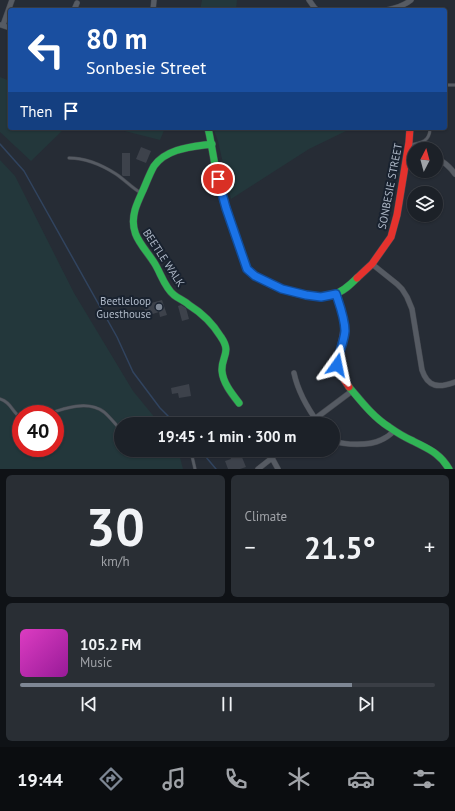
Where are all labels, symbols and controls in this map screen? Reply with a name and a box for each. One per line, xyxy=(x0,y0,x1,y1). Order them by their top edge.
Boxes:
text: 80 m xyxy=(86,20,147,57)
icon: left xyxy=(20,24,72,76)
text: Sonbesie Street xyxy=(86,56,206,79)
icon: arrive xyxy=(60,100,82,122)
text: Then xyxy=(20,102,52,121)
street label: SONBESIE STREET xyxy=(375,142,405,230)
north arrow xyxy=(407,142,443,178)
map controls xyxy=(407,142,443,222)
pin xyxy=(201,162,235,196)
icon: arrive xyxy=(207,168,229,190)
button: layers xyxy=(407,186,443,222)
street label: BEETLE WALK xyxy=(140,226,188,290)
place label: Beetleloop Guesthouse xyxy=(96,294,151,321)
marker: Beetleloop Guesthouse xyxy=(154,302,164,312)
position arrow xyxy=(316,344,358,386)
speed limit sign: 40 xyxy=(12,405,64,457)
text: 19:45 · 1 min · 300 m xyxy=(158,427,296,446)
text: 30 xyxy=(86,493,145,560)
text: Climate xyxy=(245,508,287,525)
text: 21.5° xyxy=(304,528,376,567)
text: − xyxy=(245,533,256,561)
text: + xyxy=(424,533,435,561)
text: km/h xyxy=(101,553,130,570)
text: 105.2 FM xyxy=(80,635,141,654)
text: Music xyxy=(80,654,112,671)
icon: previous xyxy=(78,693,100,715)
icon: pause xyxy=(216,693,238,715)
icon: next xyxy=(355,693,377,715)
icon: directions xyxy=(97,765,125,793)
icon: music xyxy=(160,765,188,793)
icon: phone xyxy=(222,765,250,793)
icon: climate xyxy=(285,765,313,793)
icon: car xyxy=(347,765,375,793)
icon: filters xyxy=(410,765,438,793)
text: 19:44 xyxy=(17,768,63,791)

